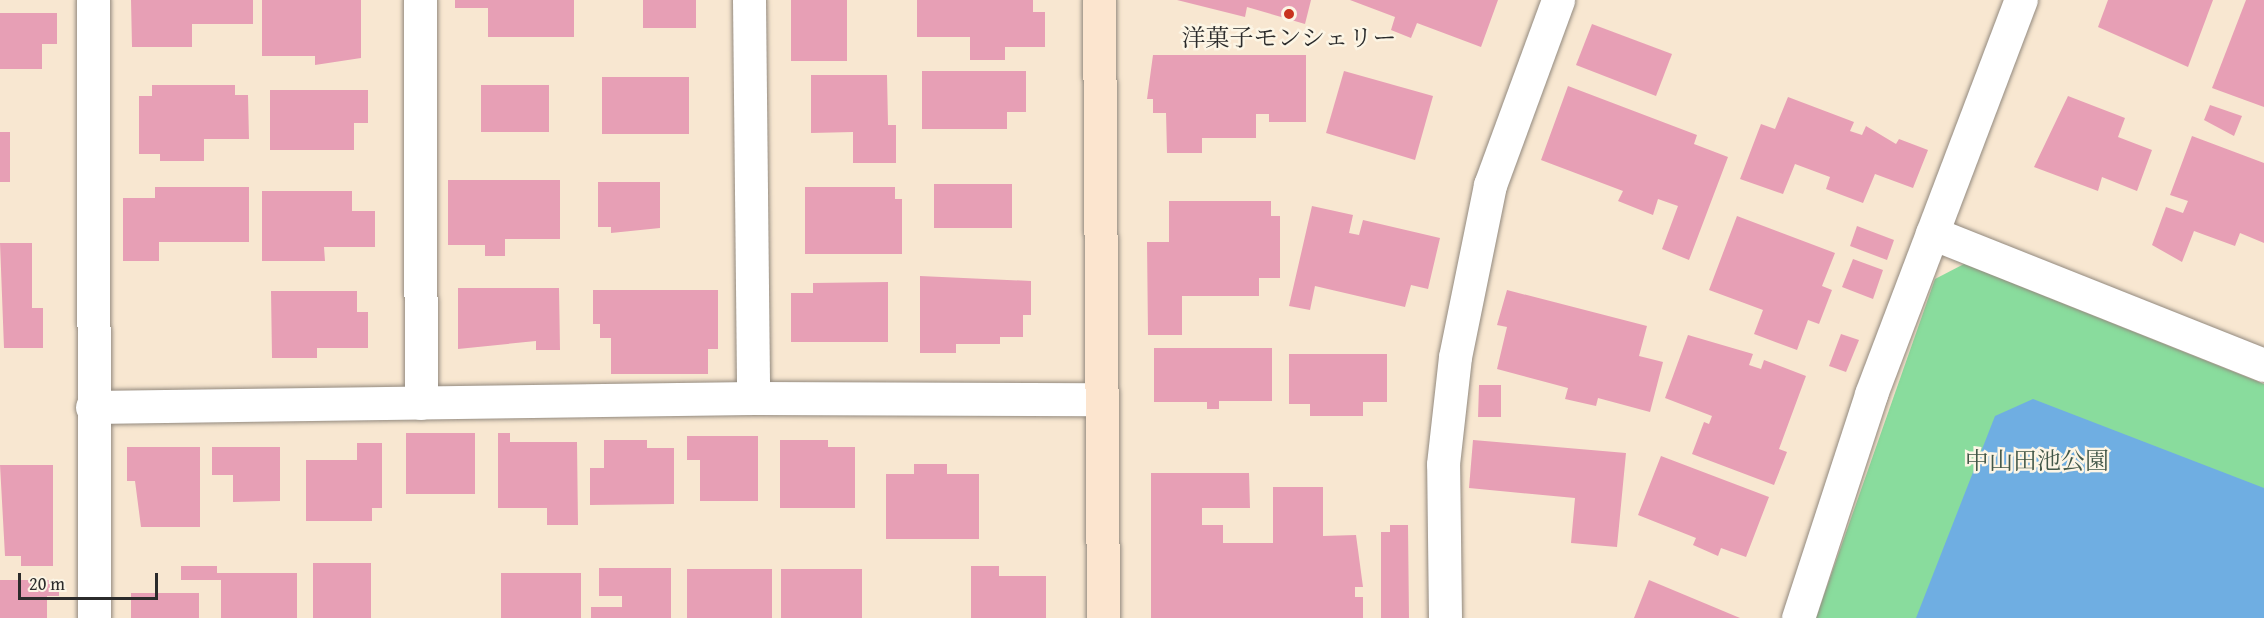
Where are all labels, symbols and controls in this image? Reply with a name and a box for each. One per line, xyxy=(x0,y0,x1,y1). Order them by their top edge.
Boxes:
marker: 洋菓子モンシェリー xyxy=(1282,7,1296,21)
place label: 洋菓子モンシェリー xyxy=(1181,24,1397,52)
park label: 中山田池公園 xyxy=(1965,447,2109,475)
scale bar xyxy=(21,561,160,599)
text: 20 m xyxy=(29,570,65,597)

